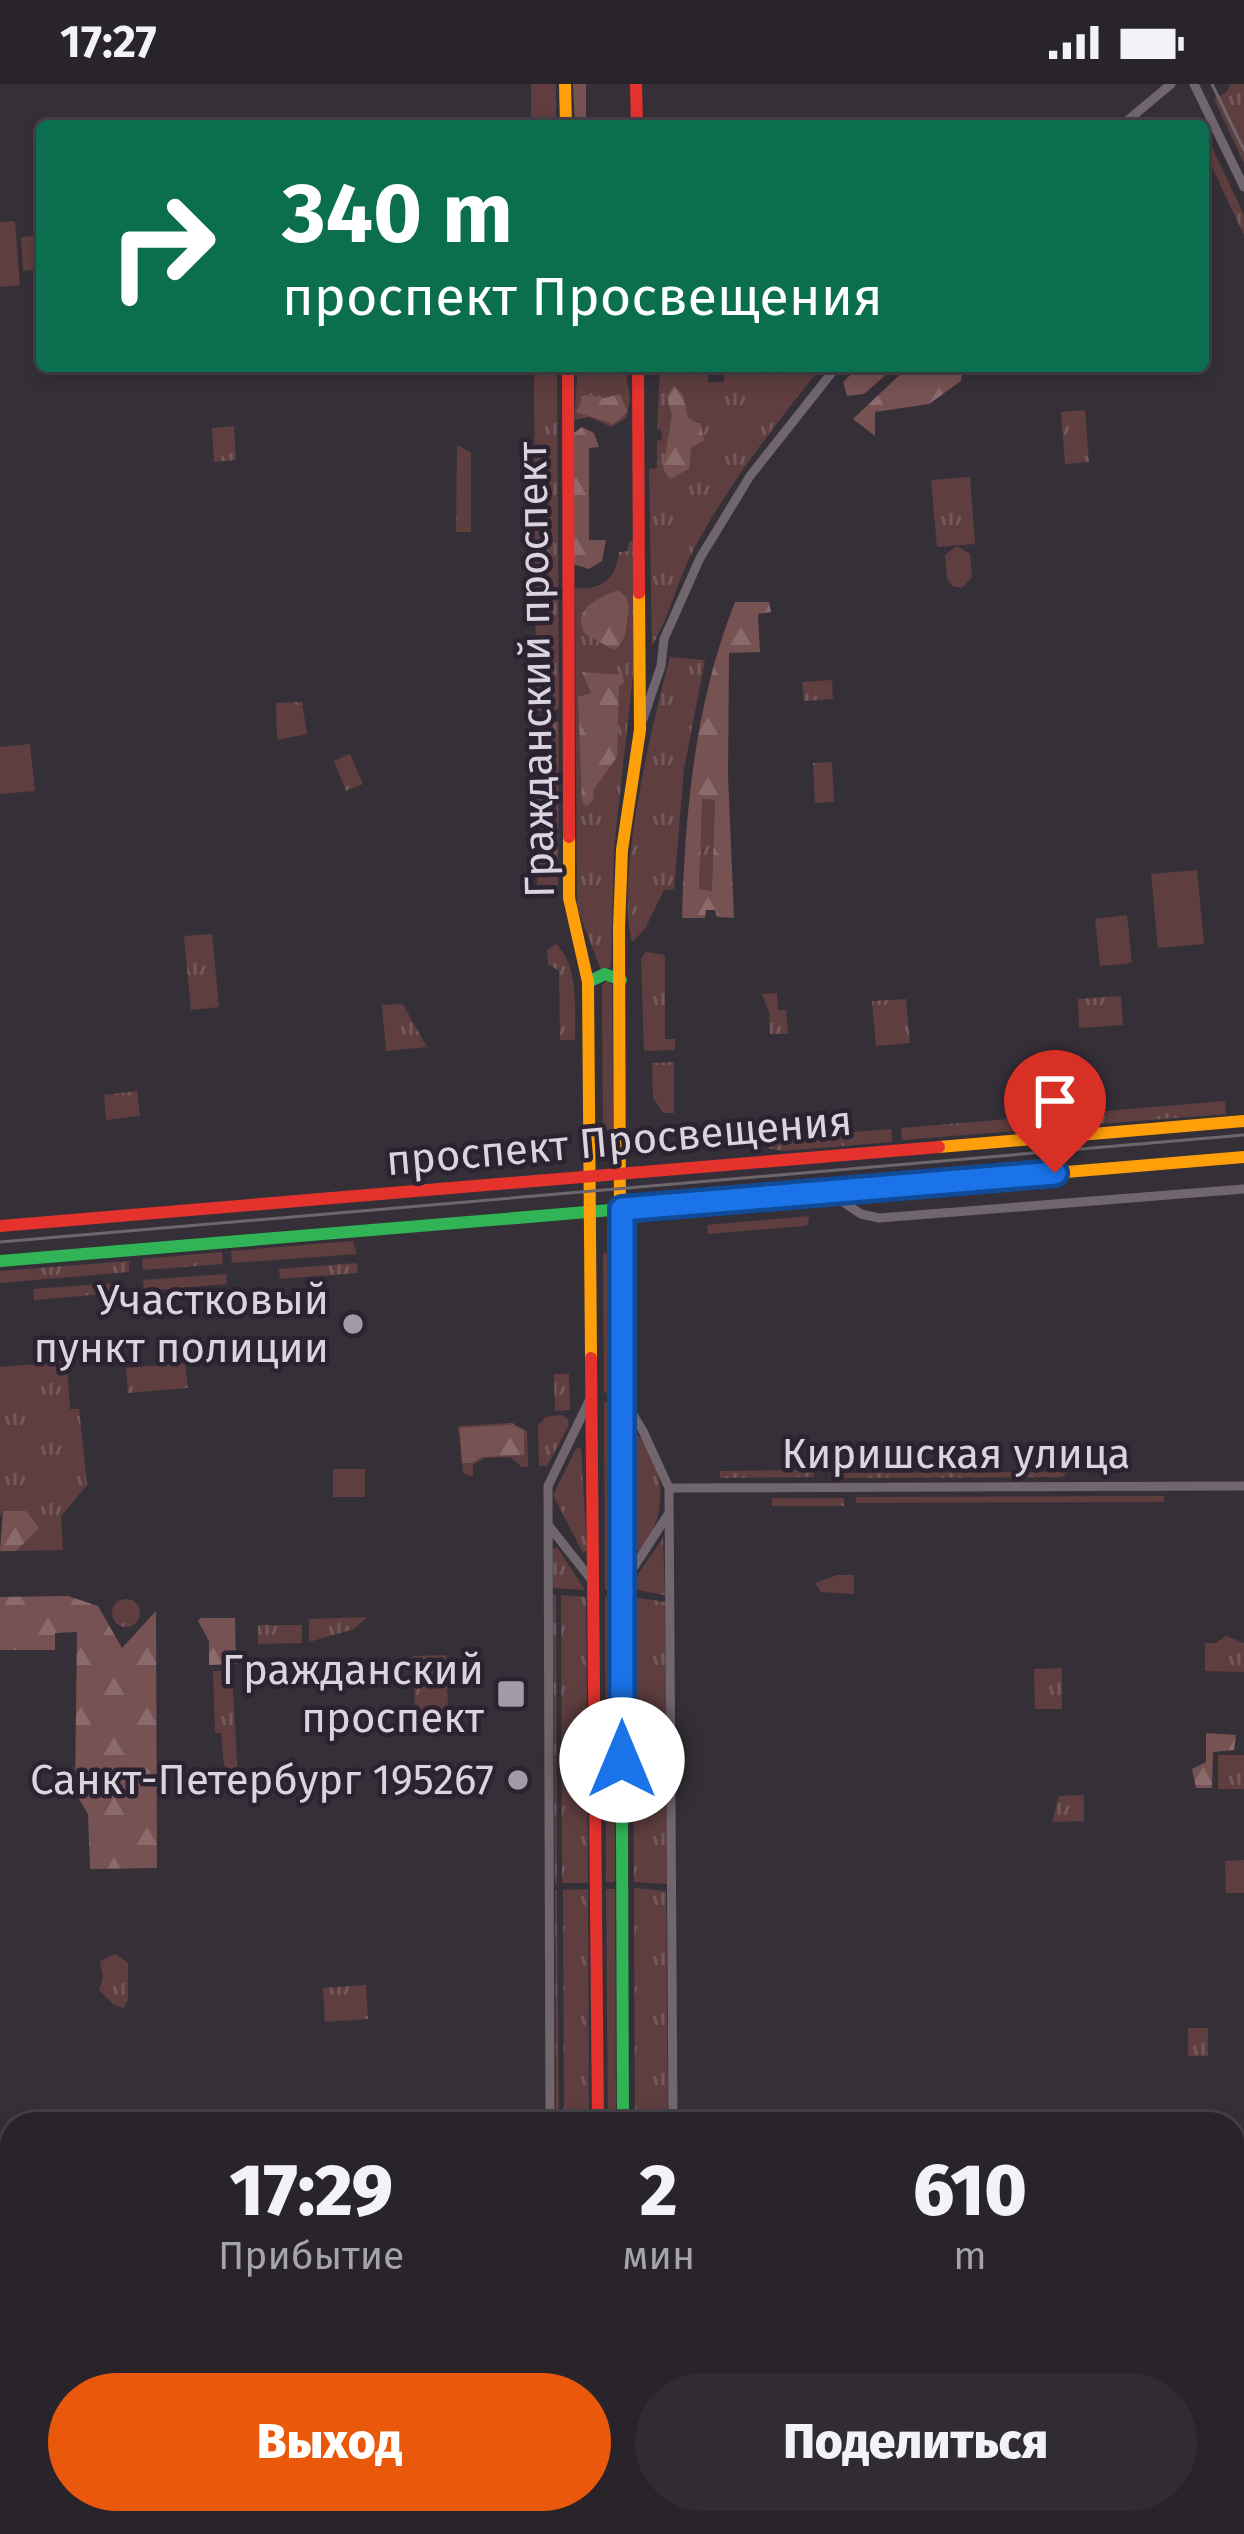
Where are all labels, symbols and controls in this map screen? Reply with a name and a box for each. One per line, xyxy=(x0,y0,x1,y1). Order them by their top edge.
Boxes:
text: 17:27 xyxy=(60,15,157,69)
text: 340 m xyxy=(282,163,513,264)
icon: right xyxy=(84,168,240,324)
text: проспект Просвещения xyxy=(282,265,883,329)
street label: Гражданский проспект xyxy=(507,441,565,899)
pin xyxy=(1004,1050,1106,1173)
icon: arrive xyxy=(1022,1068,1088,1134)
street label: проспект Просвещения xyxy=(384,1096,854,1186)
place label: Участковый пункт полиции xyxy=(34,1275,329,1373)
marker: Участковый пункт полиции xyxy=(340,1311,366,1337)
street label: Киришская улица xyxy=(782,1429,1130,1479)
place label: Гражданский проспект xyxy=(222,1645,484,1743)
marker: Гражданский проспект xyxy=(495,1678,527,1710)
position arrow xyxy=(559,1697,685,1823)
place label: Санкт-Петербург 195267 xyxy=(30,1755,494,1805)
marker: Санкт-Петербург 195267 xyxy=(505,1767,531,1793)
text: 17:29 xyxy=(229,2148,393,2234)
text: 2 xyxy=(640,2148,678,2234)
text: 610 xyxy=(913,2148,1027,2234)
text: Прибытие xyxy=(218,2233,404,2279)
text: мин xyxy=(622,2233,695,2279)
text: m xyxy=(953,2233,987,2279)
button: Выход xyxy=(48,2373,611,2511)
button: Поделиться xyxy=(635,2373,1197,2511)

